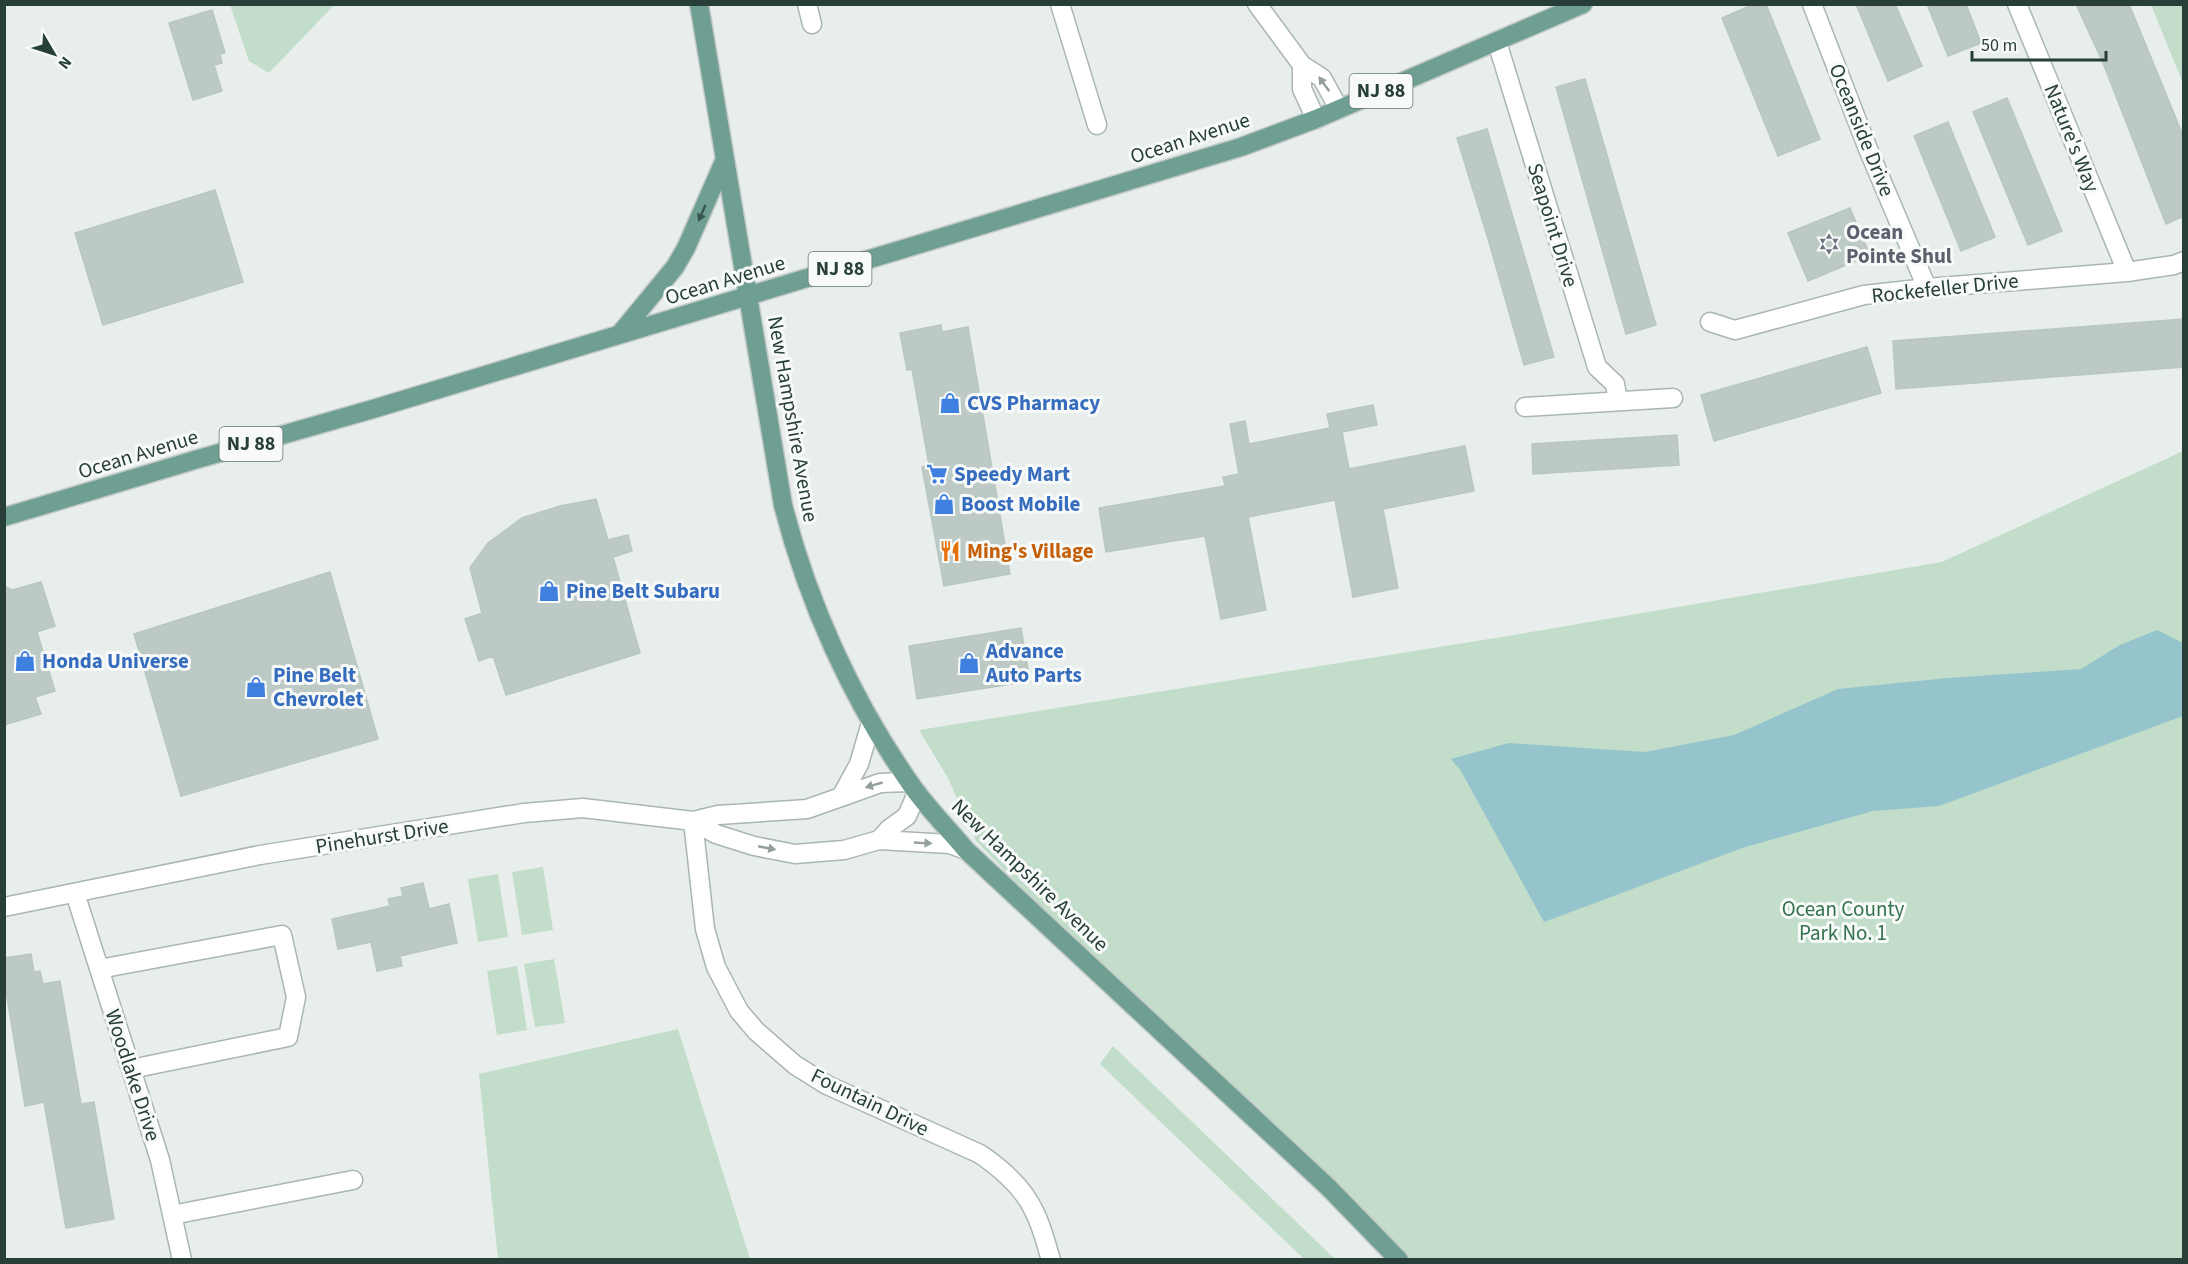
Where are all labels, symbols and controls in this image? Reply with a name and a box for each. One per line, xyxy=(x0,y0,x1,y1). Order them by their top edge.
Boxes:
north arrow xyxy=(24,24,84,84)
scale bar xyxy=(1972,24,2106,62)
text: 50 m xyxy=(1981,33,2017,58)
text: N xyxy=(53,52,77,74)
street label: Oceanside Drive xyxy=(1822,59,1902,201)
road number: NJ 88 xyxy=(1350,74,1412,108)
one-way arrow xyxy=(1318,76,1330,92)
street label: Nature's Way xyxy=(2037,79,2107,197)
street label: Ocean Avenue xyxy=(1126,105,1254,171)
street label: Seapoint Drive xyxy=(1520,159,1586,291)
one-way arrow xyxy=(697,205,707,223)
place label: Ocean Pointe Shul xyxy=(1846,217,1952,271)
synagogue icon: Ocean Pointe Shul xyxy=(1817,232,1841,256)
street label: Ocean Avenue xyxy=(661,247,789,313)
road number: NJ 88 xyxy=(808,252,872,286)
street label: Rockefeller Drive xyxy=(1870,265,2020,311)
street label: New Hampshire Avenue xyxy=(760,314,826,524)
place label: CVS Pharmacy xyxy=(967,388,1100,418)
shop icon: CVS Pharmacy xyxy=(938,391,962,415)
street label: Ocean Avenue xyxy=(74,421,202,487)
road number: NJ 88 xyxy=(220,427,282,461)
place label: Speedy Mart xyxy=(954,459,1070,489)
supermarket icon: Speedy Mart xyxy=(925,462,949,486)
place label: Boost Mobile xyxy=(961,489,1081,519)
shop icon: Boost Mobile xyxy=(932,492,956,516)
place label: Ming's Village xyxy=(967,536,1094,566)
restaurant icon: Ming's Village xyxy=(938,539,962,563)
place label: Pine Belt Subaru xyxy=(566,576,720,606)
shop icon: Pine Belt Subaru xyxy=(537,579,561,603)
place label: Advance Auto Parts xyxy=(985,636,1082,690)
place label: Honda Universe xyxy=(42,646,189,676)
shop icon: Honda Universe xyxy=(13,649,37,673)
shop icon: Advance Auto Parts xyxy=(957,651,981,675)
place label: Pine Belt Chevrolet xyxy=(273,660,363,714)
shop icon: Pine Belt Chevrolet xyxy=(244,675,268,699)
one-way arrow xyxy=(865,781,883,791)
street label: New Hampshire Avenue xyxy=(945,792,1115,958)
street label: Pinehurst Drive xyxy=(313,811,451,861)
one-way arrow xyxy=(914,839,933,848)
one-way arrow xyxy=(757,844,776,853)
park label: Ocean County Park No. 1 xyxy=(1782,894,1905,948)
street label: Woodlake Drive xyxy=(98,1005,168,1145)
street label: Fountain Drive xyxy=(806,1060,934,1144)

